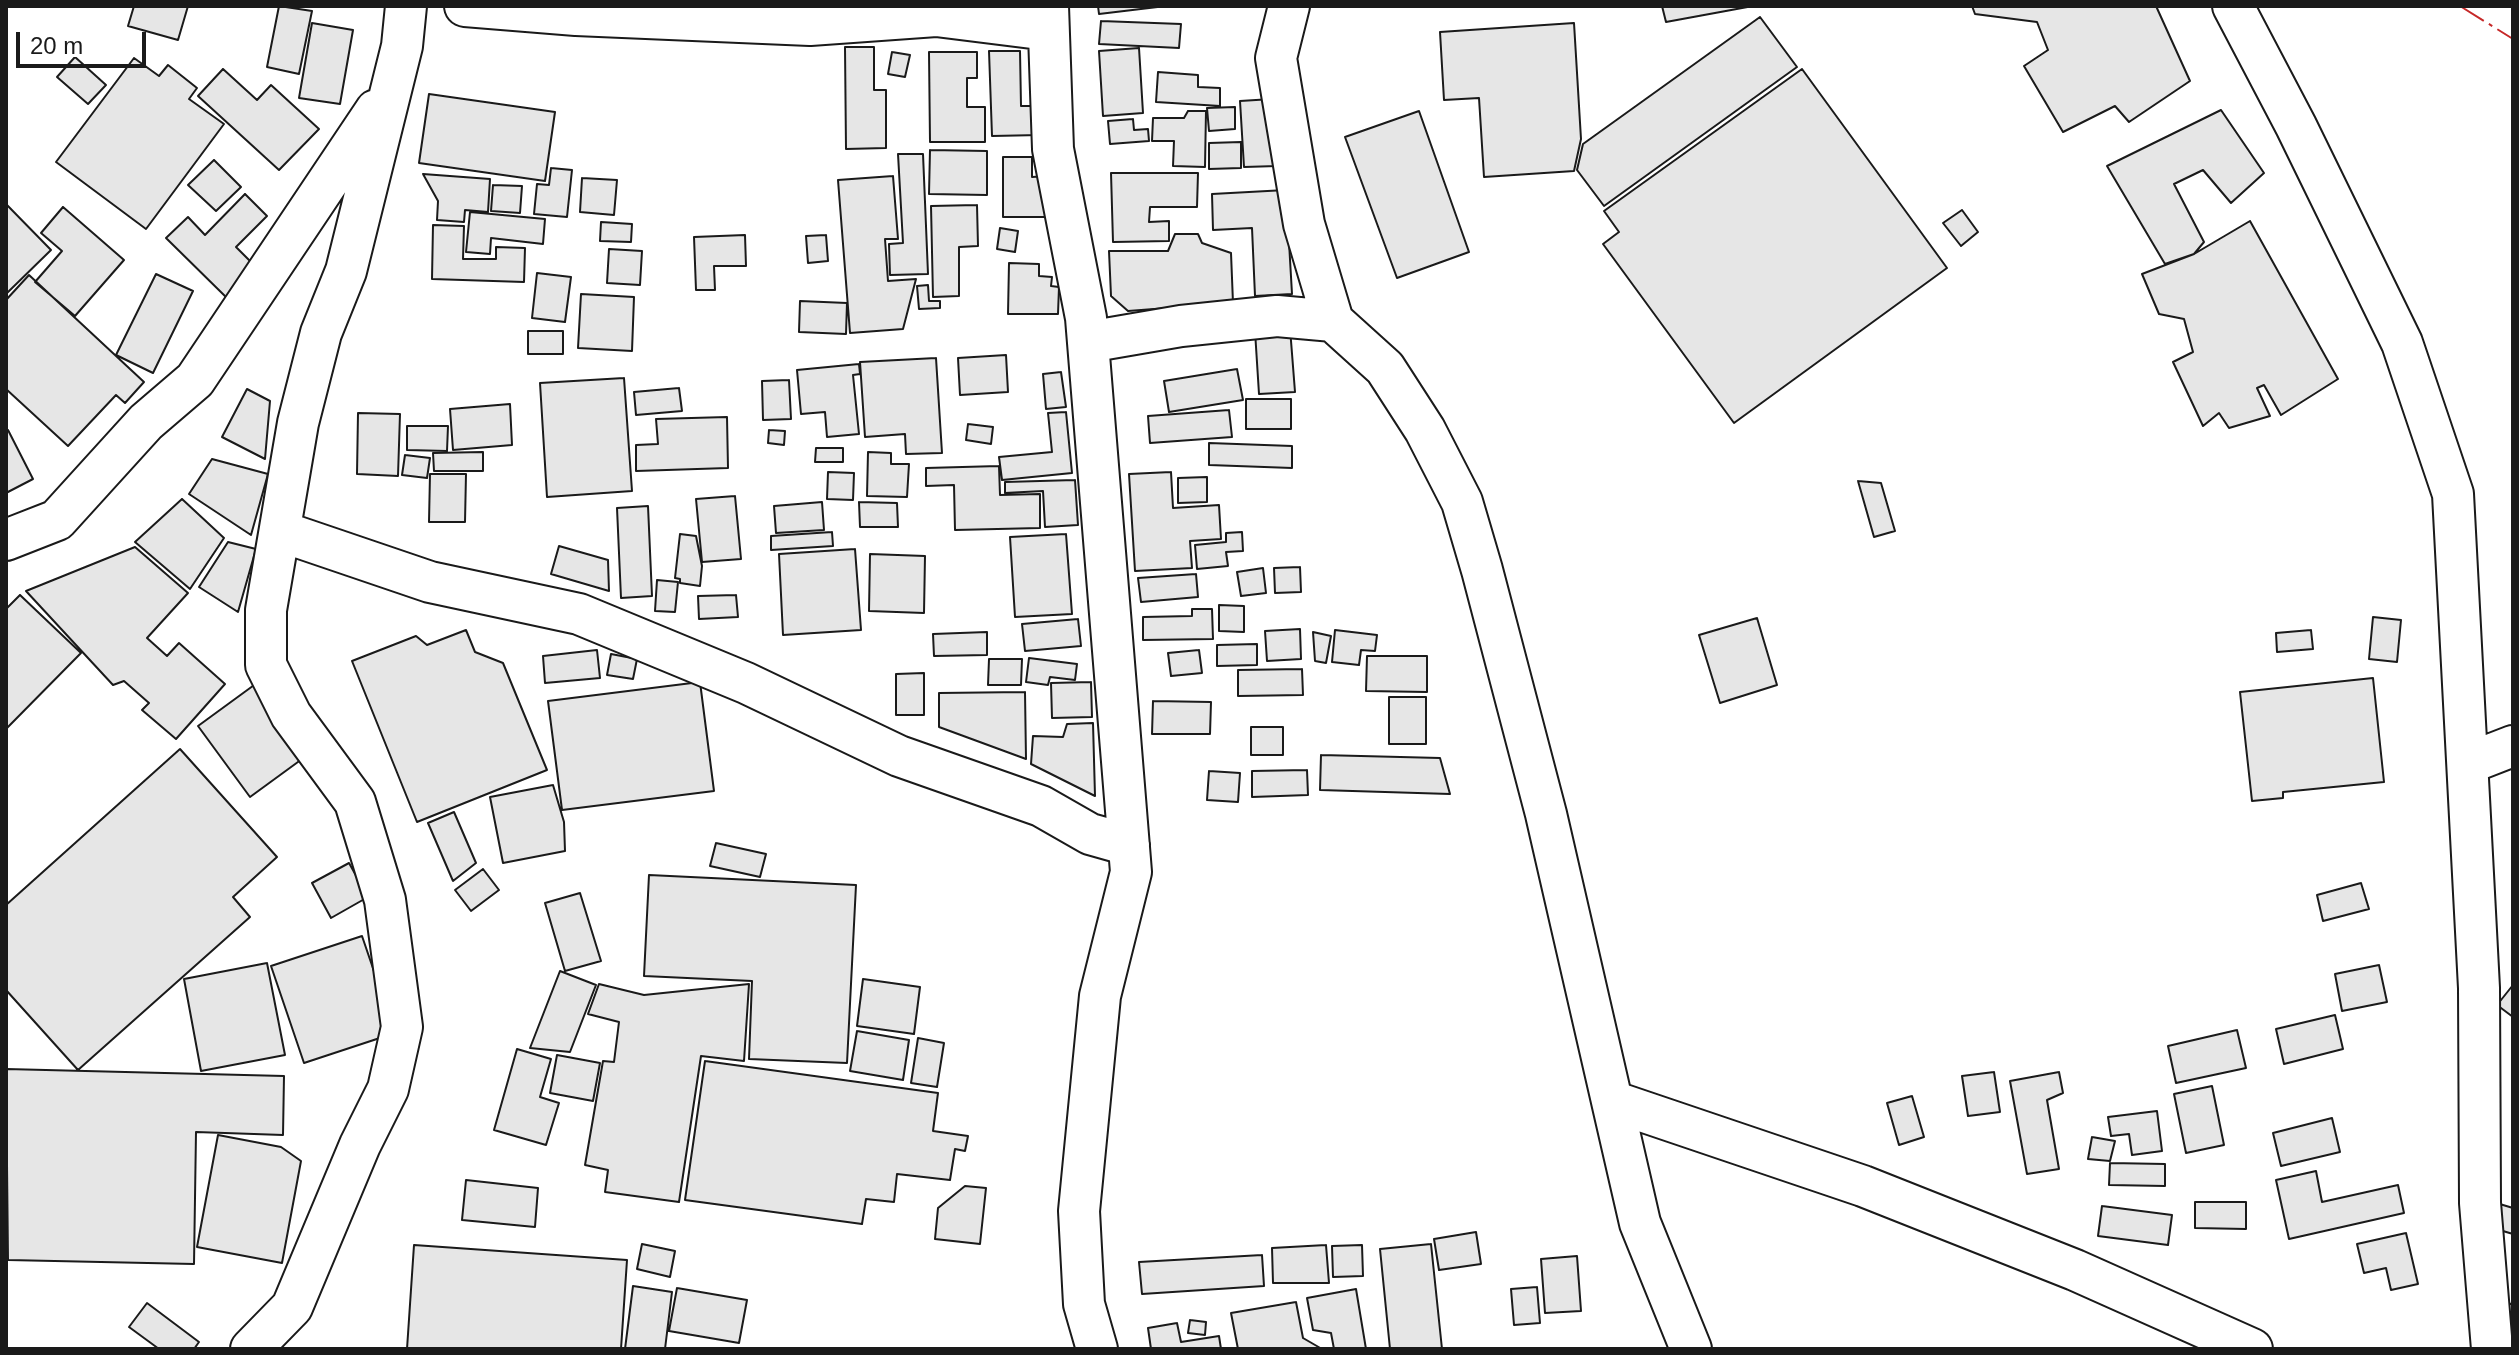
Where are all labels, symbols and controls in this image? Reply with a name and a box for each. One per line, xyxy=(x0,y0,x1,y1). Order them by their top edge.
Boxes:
scale bar xyxy=(20,16,150,66)
text: 20 m xyxy=(30,32,83,59)

